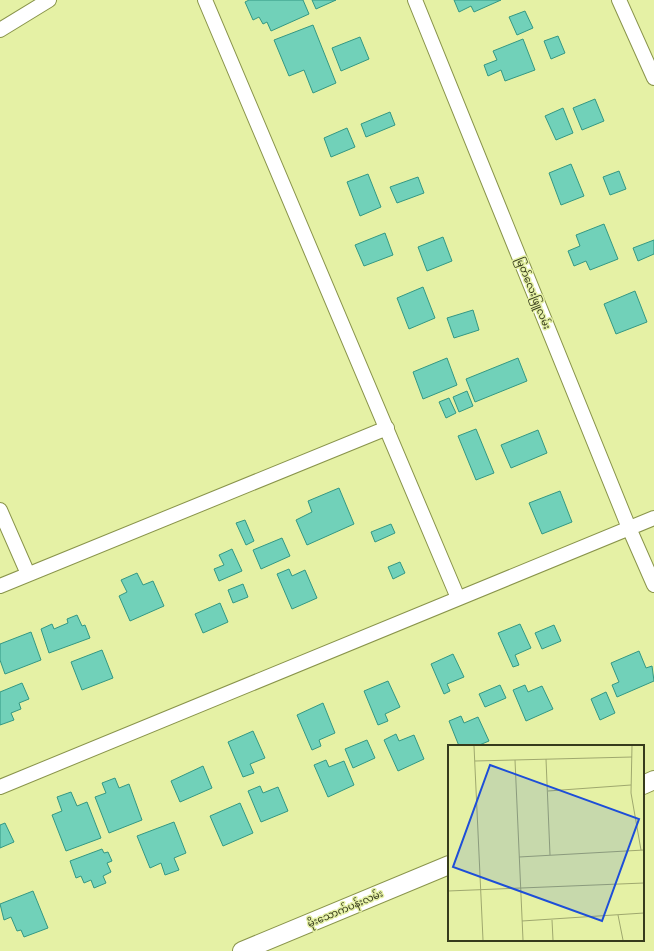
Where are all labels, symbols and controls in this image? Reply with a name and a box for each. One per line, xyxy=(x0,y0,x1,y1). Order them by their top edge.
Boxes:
street label: မြတ်လေးဖြူလမ်း xyxy=(511,255,555,332)
inset map xyxy=(448,745,644,941)
street label: မိုးသောက်ပန်းလမ်း xyxy=(305,886,386,932)

